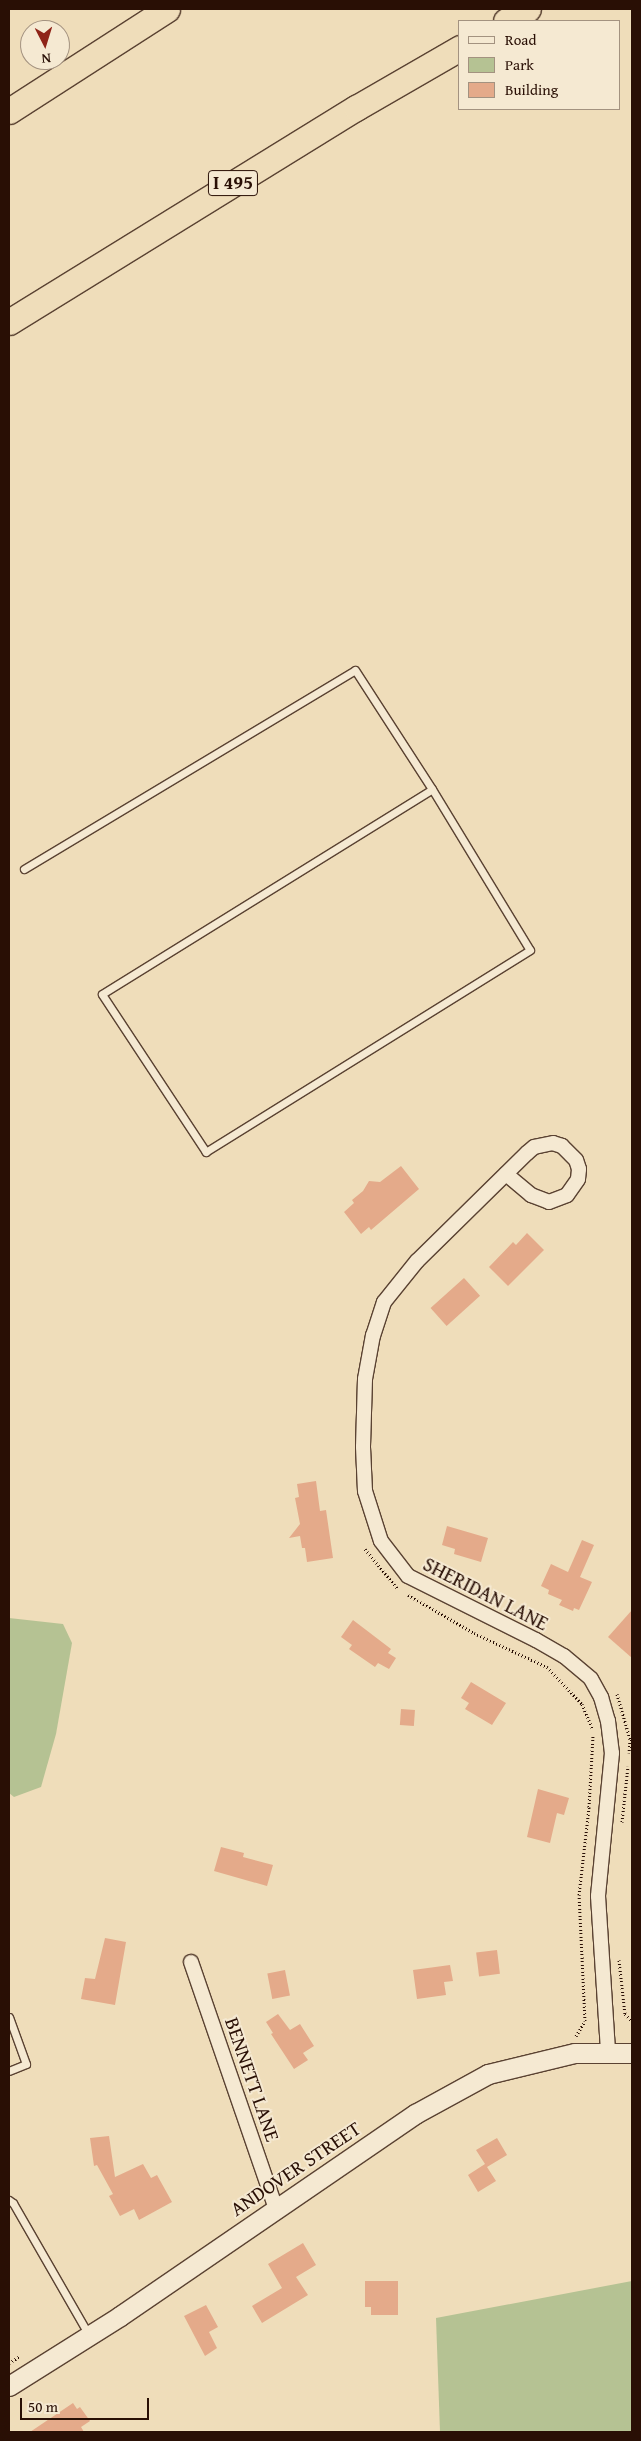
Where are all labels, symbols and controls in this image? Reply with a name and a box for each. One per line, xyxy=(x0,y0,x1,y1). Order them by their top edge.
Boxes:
north arrow xyxy=(20,20,70,70)
legend xyxy=(458,20,621,110)
text: Road xyxy=(505,29,536,50)
text: N xyxy=(41,49,52,69)
text: Park xyxy=(505,54,534,75)
text: Building xyxy=(505,79,558,100)
road number: I 495 xyxy=(207,167,259,200)
street label: SHERIDAN LANE xyxy=(419,1551,553,1635)
street label: BENNETT LANE xyxy=(221,2014,285,2144)
street label: ANDOVER STREET xyxy=(225,2116,365,2220)
scale bar xyxy=(22,2388,151,2420)
text: 50 m xyxy=(28,2396,58,2417)

